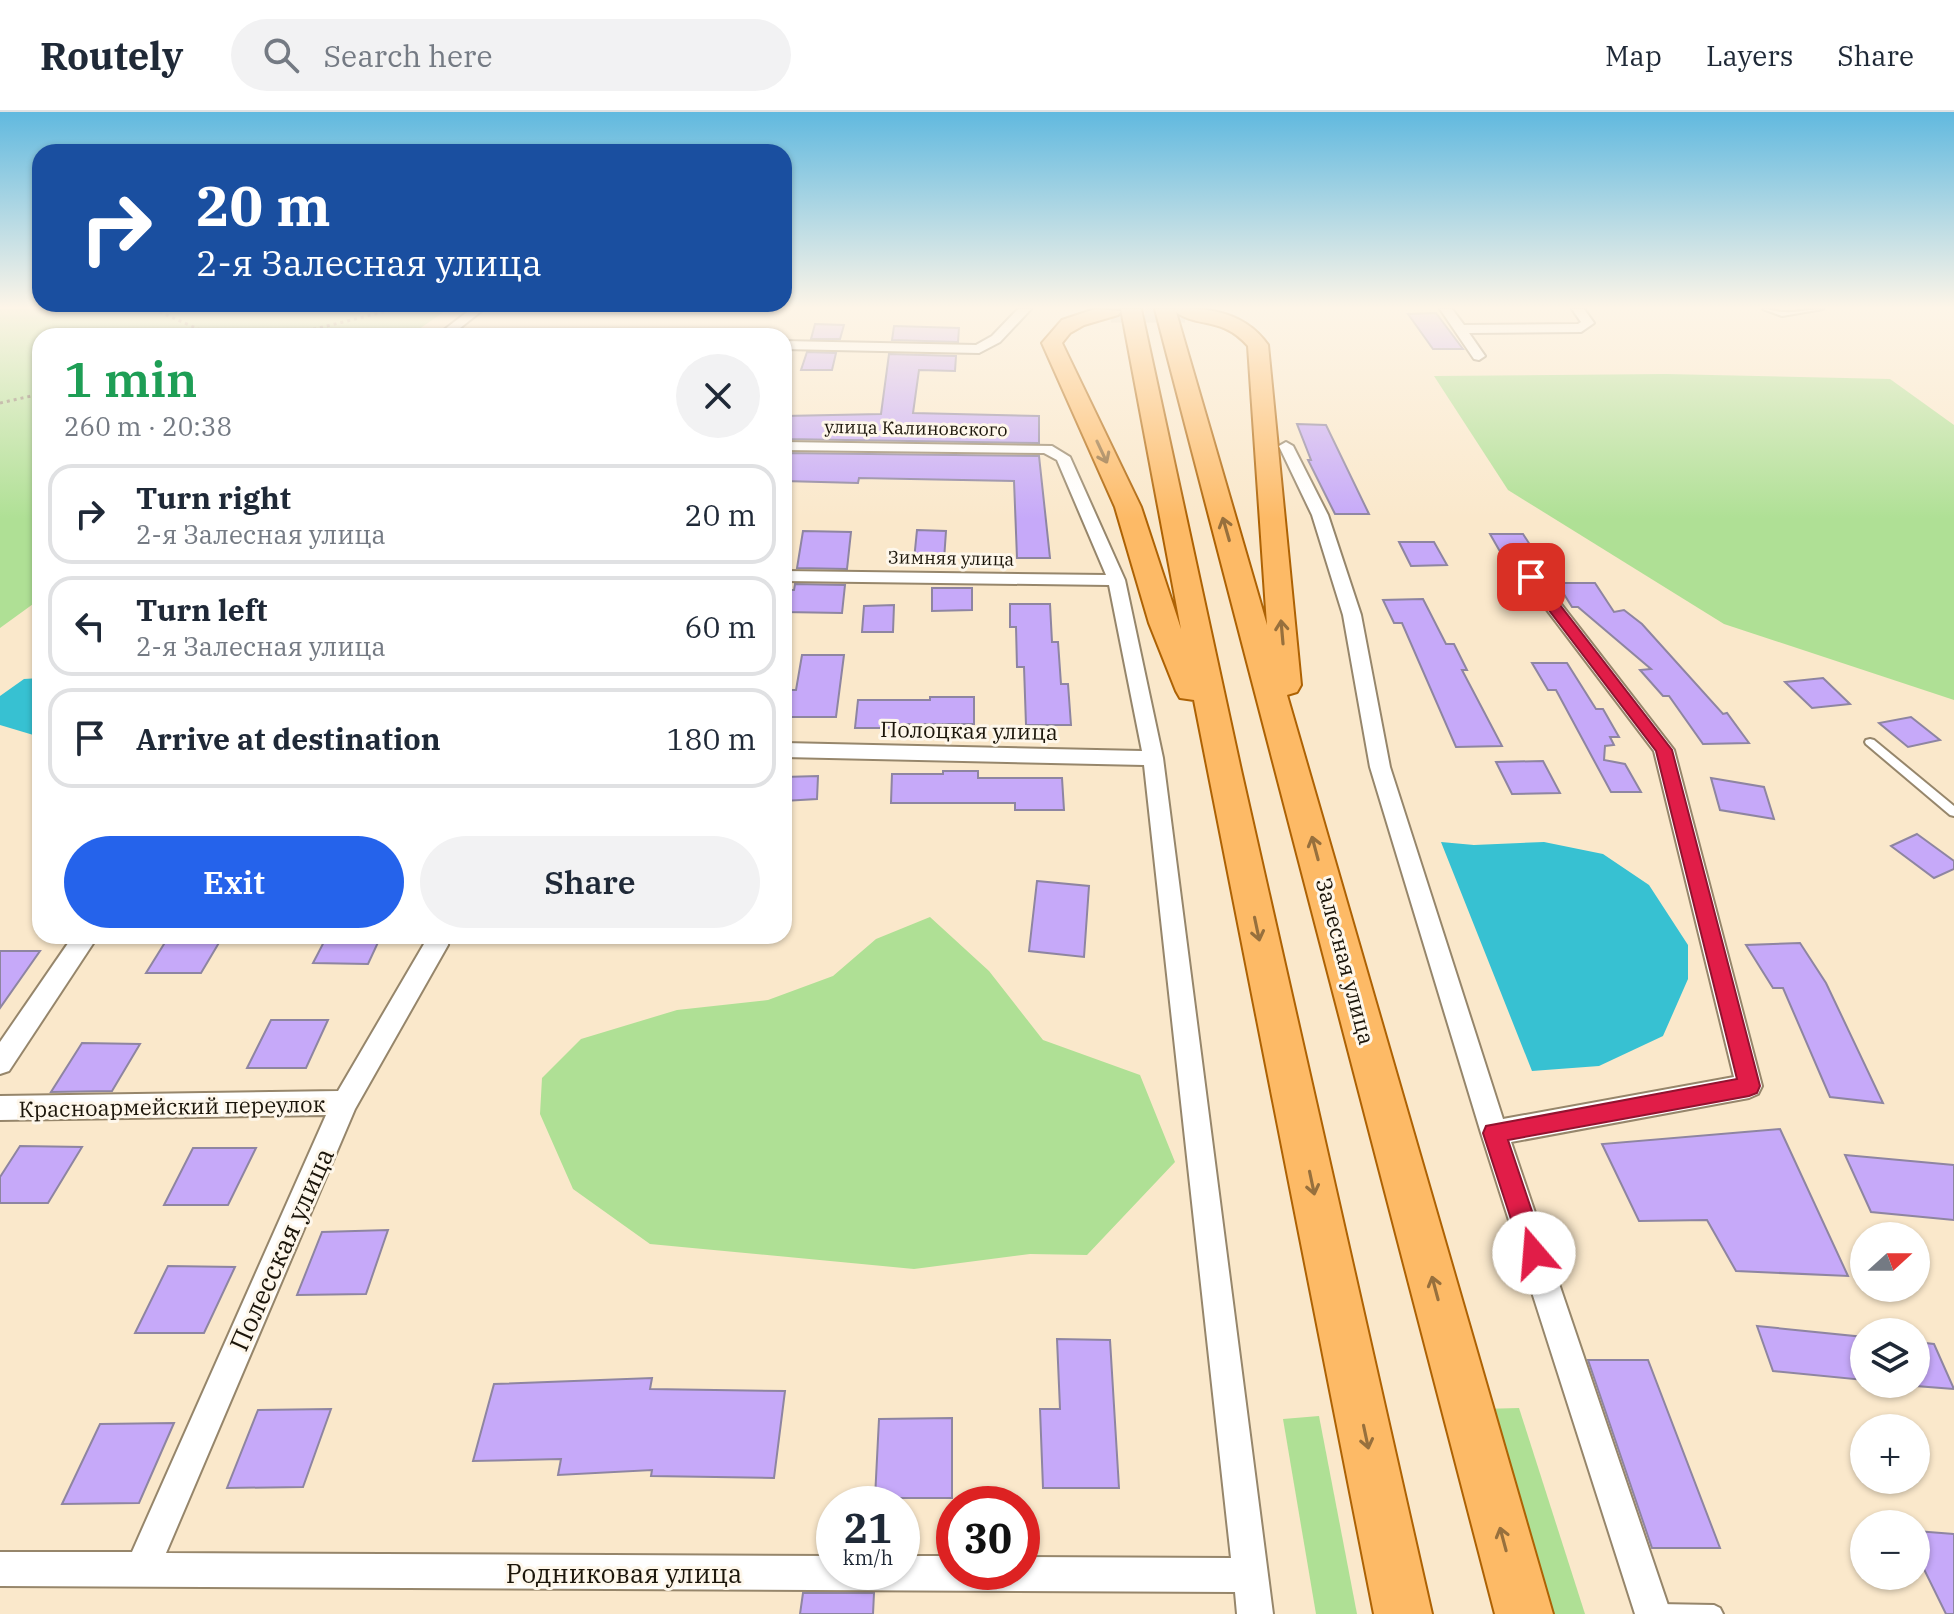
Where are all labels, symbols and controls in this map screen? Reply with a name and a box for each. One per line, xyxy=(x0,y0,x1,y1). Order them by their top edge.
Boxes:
search box xyxy=(231,19,791,91)
text: Routely xyxy=(40,31,183,80)
icon: search xyxy=(259,33,303,77)
text: Search here xyxy=(323,36,492,75)
text: Map xyxy=(1605,37,1662,74)
text: Layers xyxy=(1706,37,1793,74)
text: Share xyxy=(1837,37,1914,74)
text: 20 m xyxy=(196,169,331,241)
icon: right xyxy=(64,176,168,280)
text: 2-я Залесная улица xyxy=(196,239,542,286)
text: 1 min xyxy=(64,348,197,410)
button: close xyxy=(676,354,760,438)
text: 260 m · 20:38 xyxy=(64,409,232,443)
street label: улица Калиновского xyxy=(824,415,1008,441)
one-way arrow xyxy=(1095,439,1110,463)
text: Turn right xyxy=(136,478,291,517)
icon: right xyxy=(68,492,112,536)
text: 20 m xyxy=(684,495,756,534)
text: 2-я Залесная улица xyxy=(136,517,386,551)
one-way arrow xyxy=(1218,517,1233,543)
pin xyxy=(1497,543,1565,611)
street label: Зимняя улица xyxy=(888,545,1015,571)
icon: arrive xyxy=(1509,555,1553,599)
text: Turn left xyxy=(136,590,268,629)
icon: left xyxy=(68,604,112,648)
text: 60 m xyxy=(684,607,756,646)
one-way arrow xyxy=(1274,619,1289,646)
text: 2-я Залесная улица xyxy=(136,629,386,663)
street label: Полоцкая улица xyxy=(880,714,1058,746)
icon: arrive xyxy=(68,716,112,760)
text: Arrive at destination xyxy=(136,719,441,758)
text: 180 m xyxy=(666,719,756,758)
one-way arrow xyxy=(1307,835,1322,861)
button: Exit xyxy=(64,836,404,928)
button: Share xyxy=(420,836,760,928)
street label: Залесная улица xyxy=(1310,874,1382,1048)
one-way arrow xyxy=(1250,915,1265,941)
street label: Красноармейский переулок xyxy=(18,1089,326,1123)
street label: Полесская улица xyxy=(221,1142,341,1356)
one-way arrow xyxy=(1305,1170,1320,1195)
position arrow xyxy=(1492,1211,1576,1295)
north arrow xyxy=(1850,1222,1930,1302)
map controls xyxy=(1850,1222,1930,1590)
one-way arrow xyxy=(1426,1275,1441,1301)
button: layers xyxy=(1850,1318,1930,1398)
button: + xyxy=(1850,1414,1930,1494)
one-way arrow xyxy=(1359,1424,1374,1450)
speed limit sign: 30 xyxy=(936,1486,1040,1590)
text: 21 xyxy=(844,1502,892,1554)
button: − xyxy=(1850,1510,1930,1590)
one-way arrow xyxy=(1495,1526,1510,1552)
text: km/h xyxy=(843,1544,893,1571)
street label: Родниковая улица xyxy=(506,1556,742,1590)

